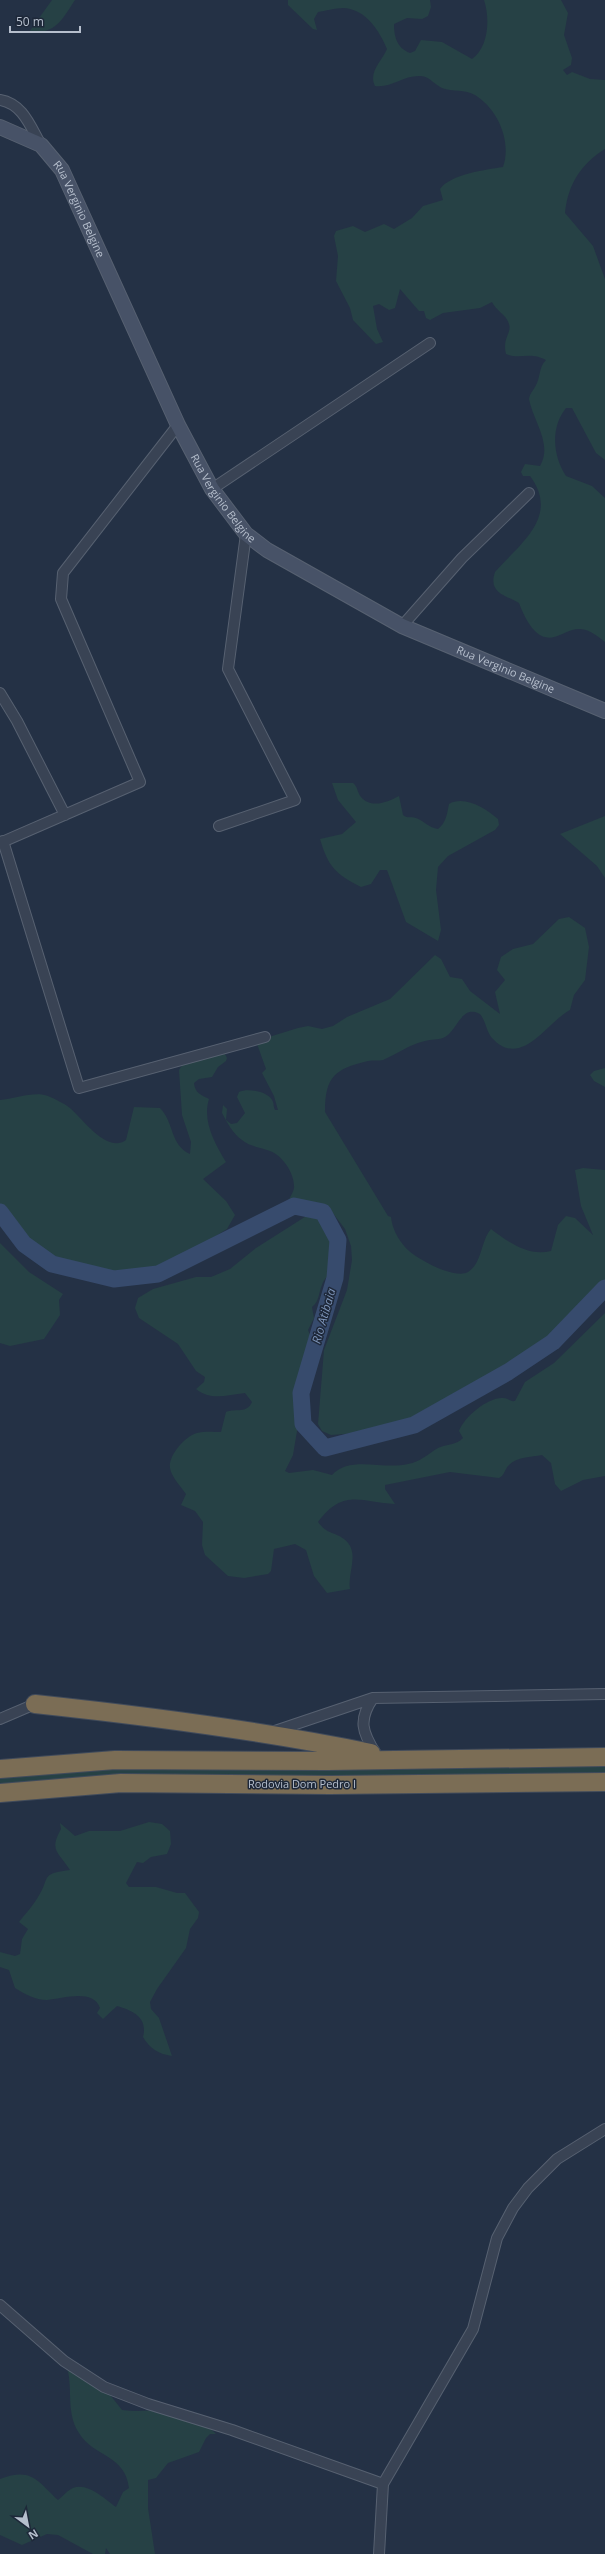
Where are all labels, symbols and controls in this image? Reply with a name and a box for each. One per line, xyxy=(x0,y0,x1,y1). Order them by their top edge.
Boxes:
scale bar xyxy=(10,8,80,34)
text: 50 m xyxy=(16,13,44,30)
street label: Rua Verginio Belgine xyxy=(50,157,109,260)
street label: Rua Verginio Belgine xyxy=(188,451,259,546)
street label: Rua Verginio Belgine xyxy=(454,642,557,696)
water label: Rio Atibaia xyxy=(307,1286,340,1346)
street label: Rodovia Dom Pedro I xyxy=(248,1776,356,1791)
north arrow xyxy=(8,2506,48,2546)
text: N xyxy=(26,2526,41,2544)

